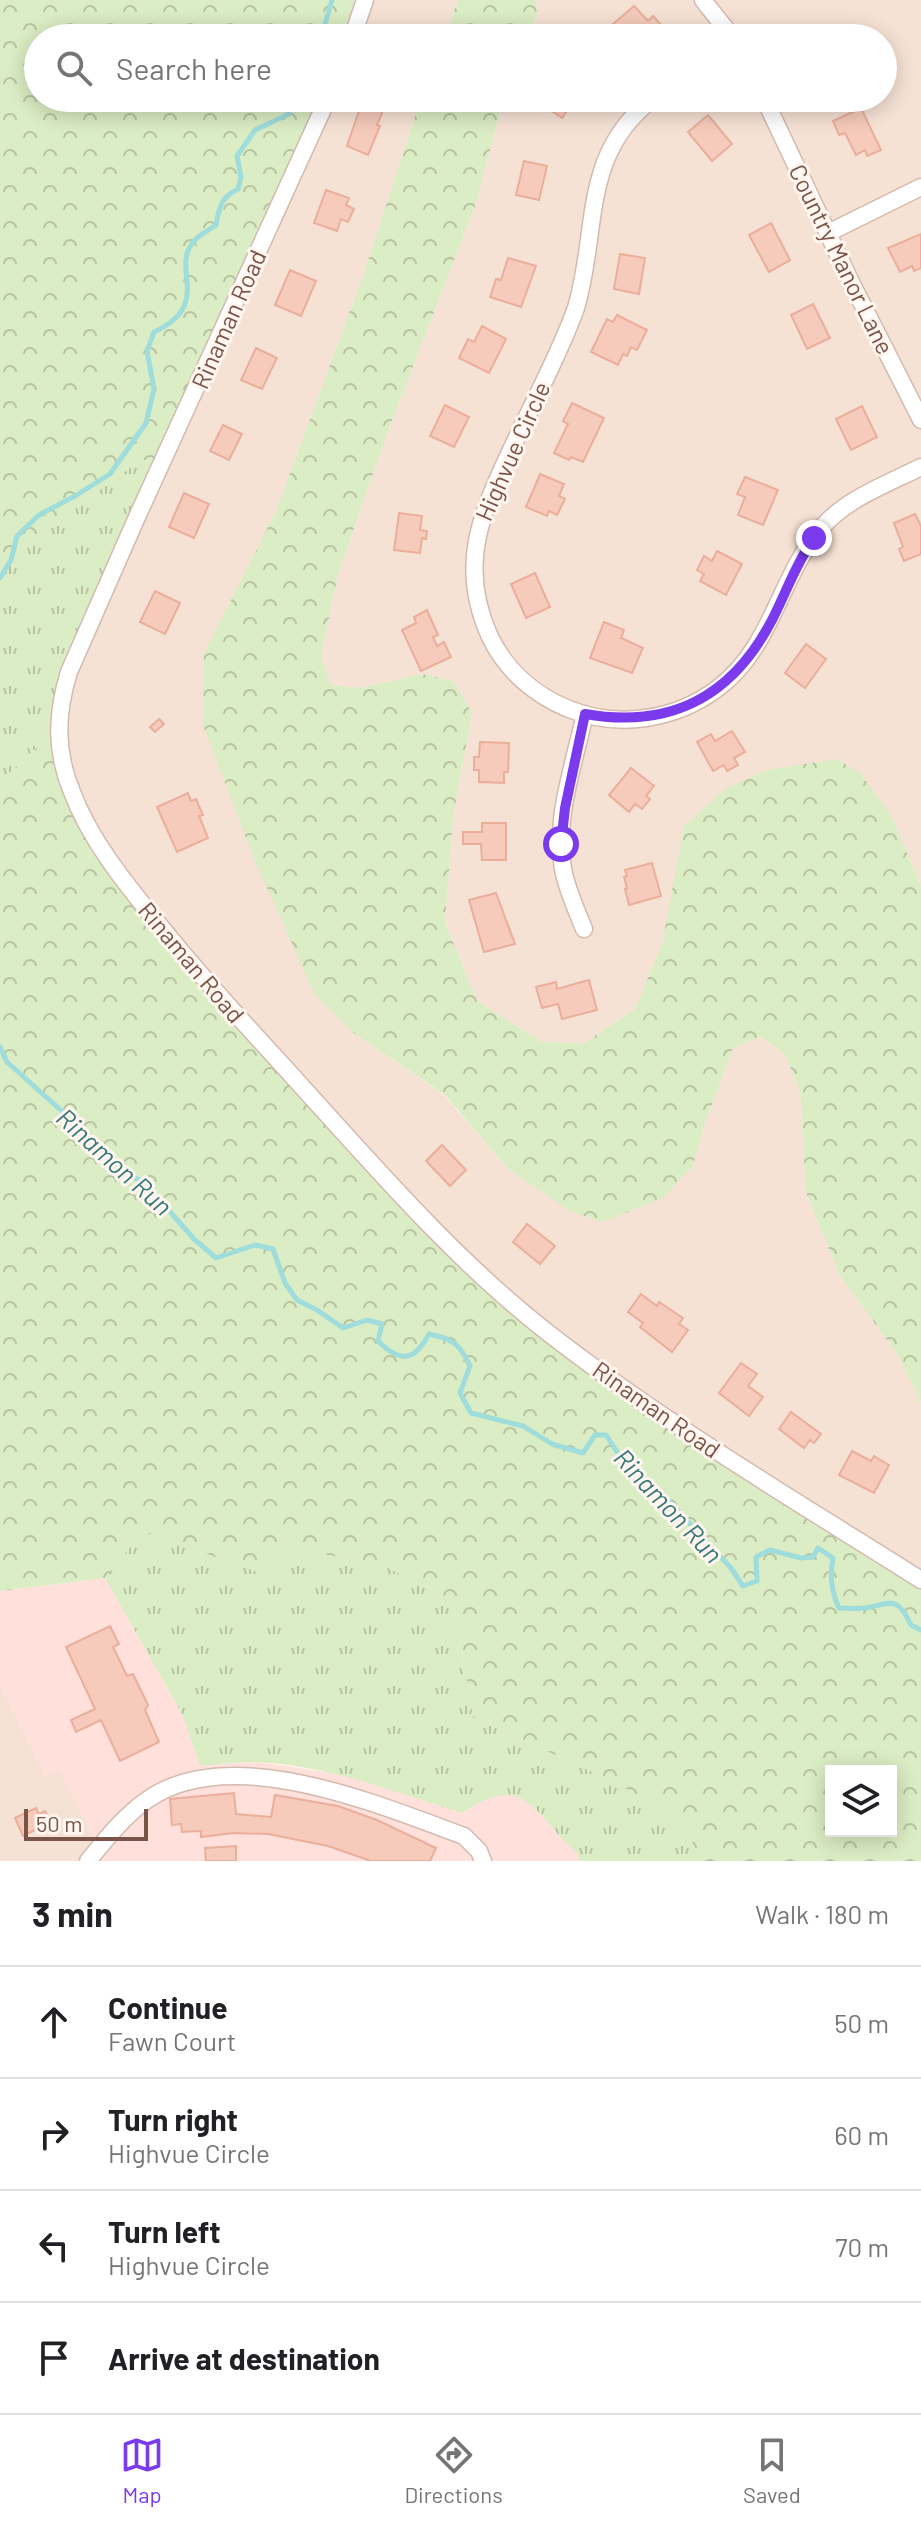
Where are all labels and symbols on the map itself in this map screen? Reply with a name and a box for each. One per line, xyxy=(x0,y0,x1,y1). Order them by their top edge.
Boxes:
street label: Country Manor Lane xyxy=(783,159,901,359)
street label: Rinaman Road xyxy=(184,245,272,393)
street label: Highvue Circle xyxy=(468,377,556,525)
route end xyxy=(796,520,832,556)
route start xyxy=(543,826,579,862)
street label: Rinaman Road xyxy=(133,896,251,1028)
water label: Rinamon Run xyxy=(51,1101,179,1221)
street label: Rinaman Road xyxy=(588,1354,726,1464)
water label: Rinamon Run xyxy=(608,1441,730,1569)
scale bar xyxy=(24,1805,148,1841)

